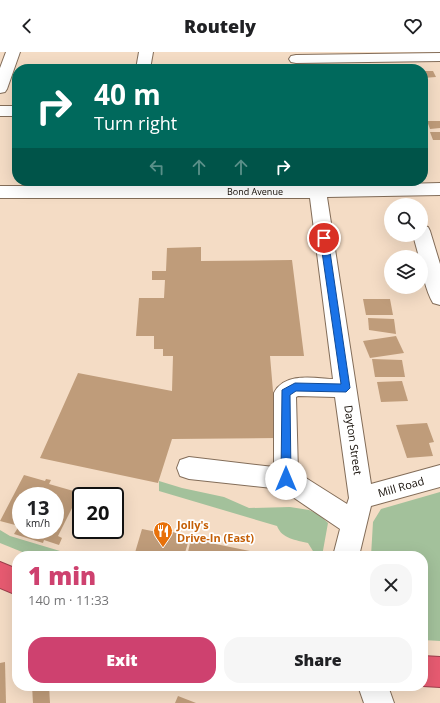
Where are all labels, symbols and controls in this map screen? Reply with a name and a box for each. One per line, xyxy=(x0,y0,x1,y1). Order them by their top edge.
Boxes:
text: Routely xyxy=(184,14,256,38)
icon: back xyxy=(16,15,38,37)
icon: heart xyxy=(402,15,424,37)
text: 40 m xyxy=(94,75,161,113)
icon: right xyxy=(28,80,80,132)
text: Turn right xyxy=(94,111,177,135)
icon: left xyxy=(146,156,168,178)
icon: ahead xyxy=(188,156,210,178)
icon: ahead xyxy=(230,156,252,178)
icon: right xyxy=(272,156,294,178)
street label: Bond Avenue xyxy=(227,185,283,198)
map controls xyxy=(384,198,428,294)
button: search xyxy=(384,198,428,242)
pin xyxy=(307,221,341,255)
icon: arrive xyxy=(313,227,335,249)
button: layers xyxy=(384,250,428,294)
street label: Dayton Street xyxy=(341,404,366,476)
position arrow xyxy=(265,458,307,500)
street label: Mill Road xyxy=(376,473,426,500)
speed limit sign: 20 xyxy=(72,487,124,539)
text: 13 xyxy=(27,494,49,521)
text: km/h xyxy=(26,516,50,530)
place label: Jolly's Drive-In (East) xyxy=(176,517,254,545)
restaurant icon: Jolly's Drive-In (East) xyxy=(152,520,174,548)
text: 1 min xyxy=(28,559,96,592)
button: close xyxy=(370,564,412,606)
text: 140 m · 11:33 xyxy=(28,591,109,609)
button: Exit xyxy=(28,637,216,683)
button: Share xyxy=(224,637,412,683)

